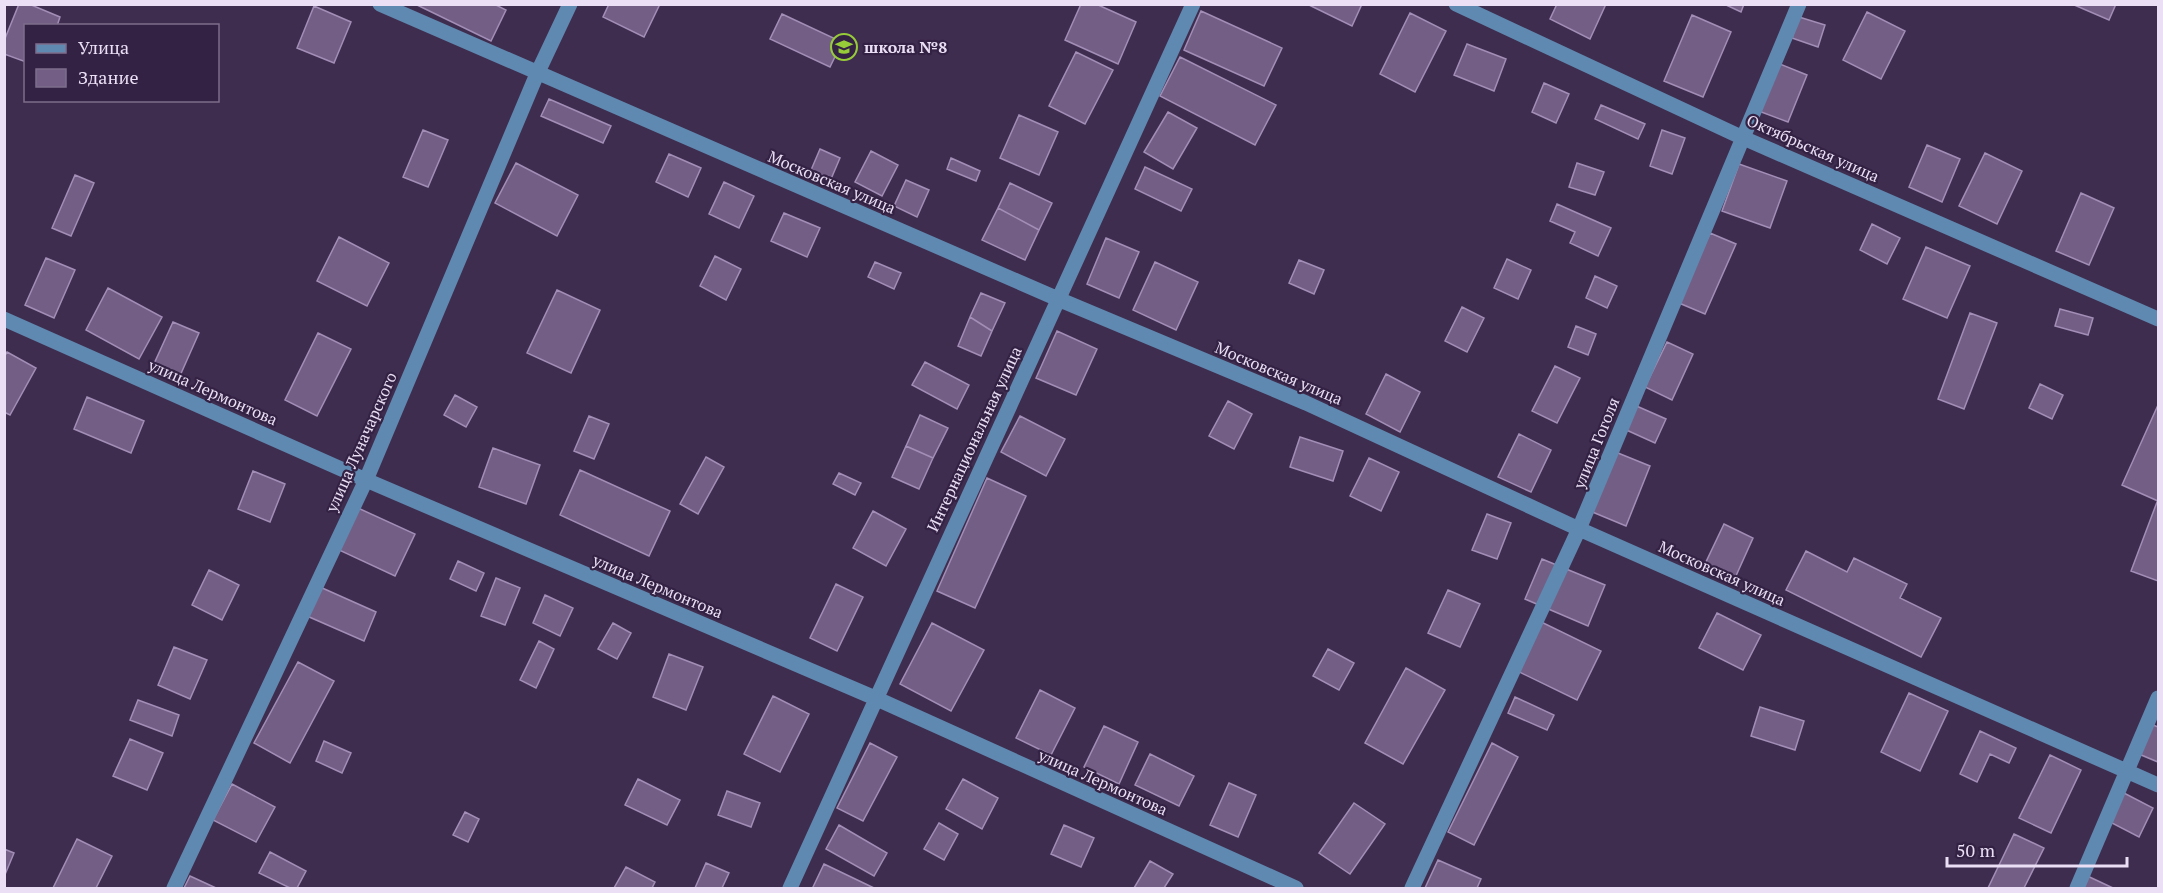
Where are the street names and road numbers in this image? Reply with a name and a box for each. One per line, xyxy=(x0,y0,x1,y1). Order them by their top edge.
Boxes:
street label: Октябрьская улица xyxy=(1743,109,1883,187)
street label: Московская улица xyxy=(765,145,899,219)
street label: Московская улица xyxy=(1212,336,1346,410)
street label: Интернациональная улица xyxy=(921,343,1027,535)
street label: улица Лермонтова xyxy=(144,353,281,430)
street label: улица Луначарского xyxy=(320,368,402,516)
street label: улица Гоголя xyxy=(1567,394,1624,493)
street label: Московская улица xyxy=(1655,535,1789,611)
street label: улица Лермонтова xyxy=(589,548,726,623)
street label: улица Лермонтова xyxy=(1034,743,1171,820)

